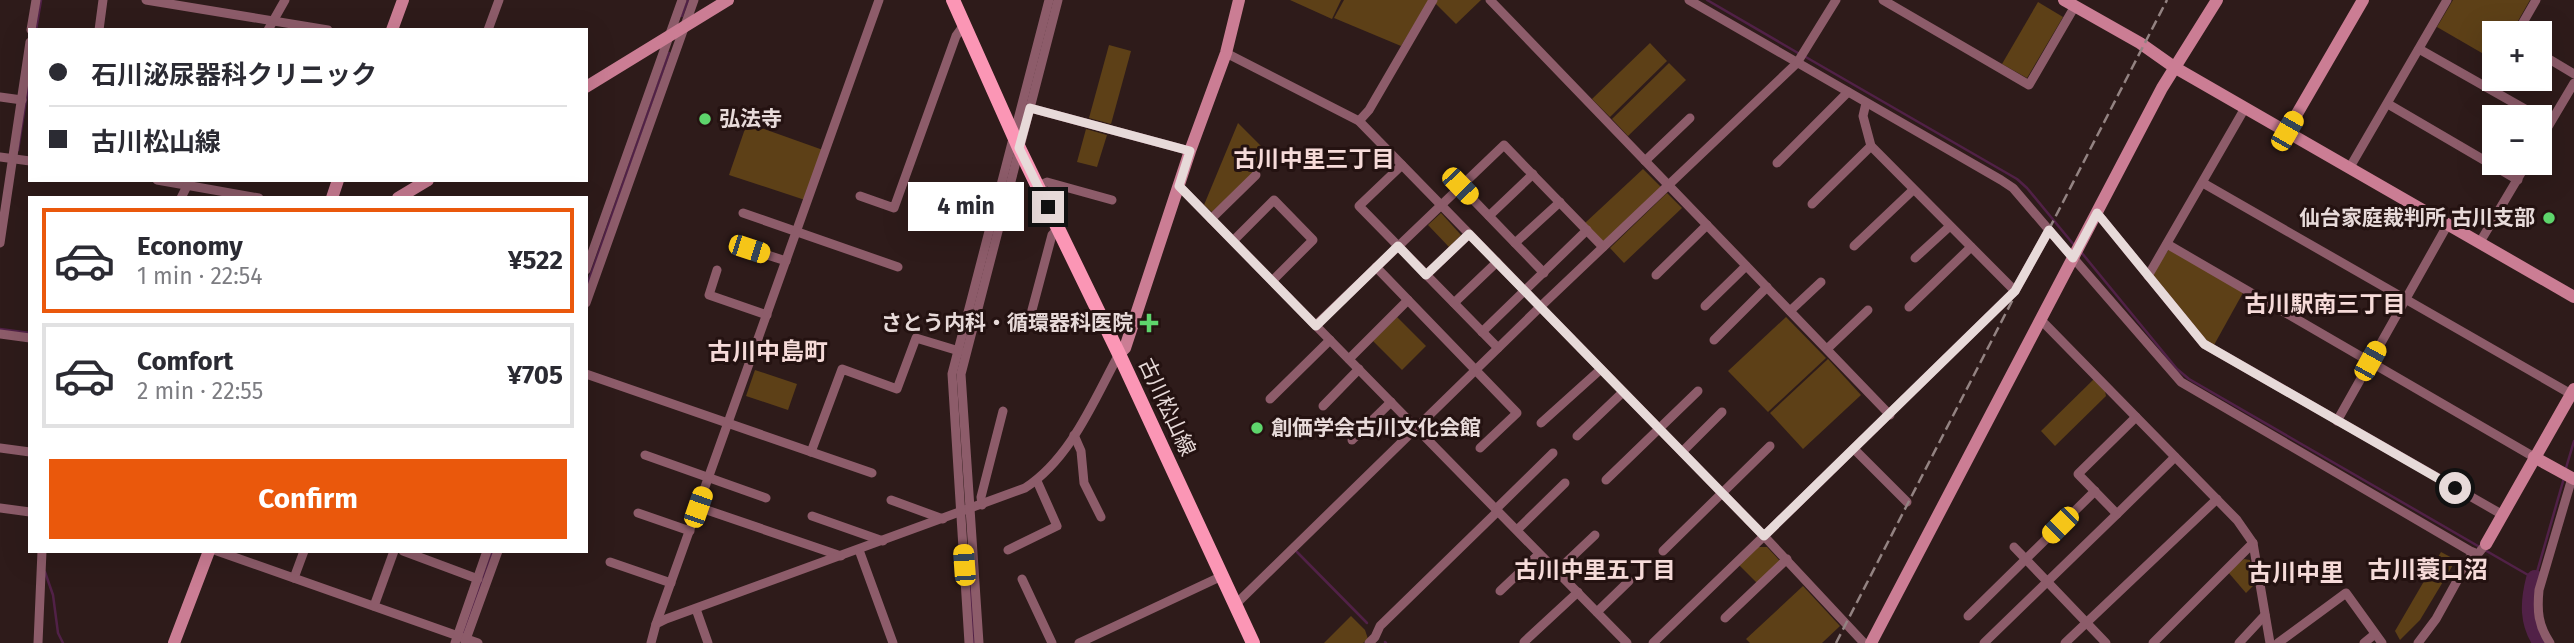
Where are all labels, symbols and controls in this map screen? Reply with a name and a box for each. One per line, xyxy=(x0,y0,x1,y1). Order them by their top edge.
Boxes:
map controls xyxy=(2482,21,2552,175)
button: + xyxy=(2482,21,2552,91)
text: 石川泌尿器科クリニック xyxy=(91,60,377,91)
button: − xyxy=(2482,105,2552,175)
place label: 弘法寺 xyxy=(719,106,782,132)
car xyxy=(2268,108,2307,154)
marker: 弘法寺 xyxy=(697,111,713,127)
text: 古川松山線 xyxy=(91,127,221,158)
district label: 古川中里三丁目 xyxy=(1234,145,1395,173)
car xyxy=(1438,164,1483,208)
callout: 4 min xyxy=(908,182,1024,232)
route end xyxy=(1032,191,1064,223)
text: 4 min xyxy=(937,192,995,220)
place label: 仙台家庭裁判所 古川支部 xyxy=(2299,205,2535,231)
marker: 仙台家庭裁判所 古川支部 xyxy=(2541,210,2557,226)
icon: car xyxy=(53,229,116,292)
text: Economy xyxy=(137,231,243,262)
car xyxy=(726,233,773,265)
text: ¥522 xyxy=(508,245,563,276)
text: 1 min · 22:54 xyxy=(137,262,263,290)
district label: 古川駅南三丁目 xyxy=(2245,290,2406,318)
place label: さとう内科・循環器科医院 xyxy=(881,310,1133,336)
marker: さとう内科・循環器科医院 xyxy=(1139,313,1159,333)
district label: 古川中島町 xyxy=(708,338,828,366)
car xyxy=(2351,338,2390,384)
icon: car xyxy=(53,344,116,407)
text: Comfort xyxy=(137,346,233,377)
street label: 古川松山線 xyxy=(1133,354,1201,460)
text: ¥705 xyxy=(507,360,563,391)
text: 2 min · 22:55 xyxy=(137,377,263,405)
place label: 創価学会古川文化会館 xyxy=(1271,415,1481,441)
marker: 創価学会古川文化会館 xyxy=(1249,420,1265,436)
button: Confirm xyxy=(49,459,567,539)
route start xyxy=(2439,472,2471,504)
car xyxy=(682,484,715,530)
car xyxy=(2038,503,2083,547)
car xyxy=(953,543,976,587)
district label: 古川中里五丁目 xyxy=(1515,556,1676,584)
district label: 古川蓑口沼 xyxy=(2368,556,2488,584)
district label: 古川中里 xyxy=(2248,559,2344,587)

